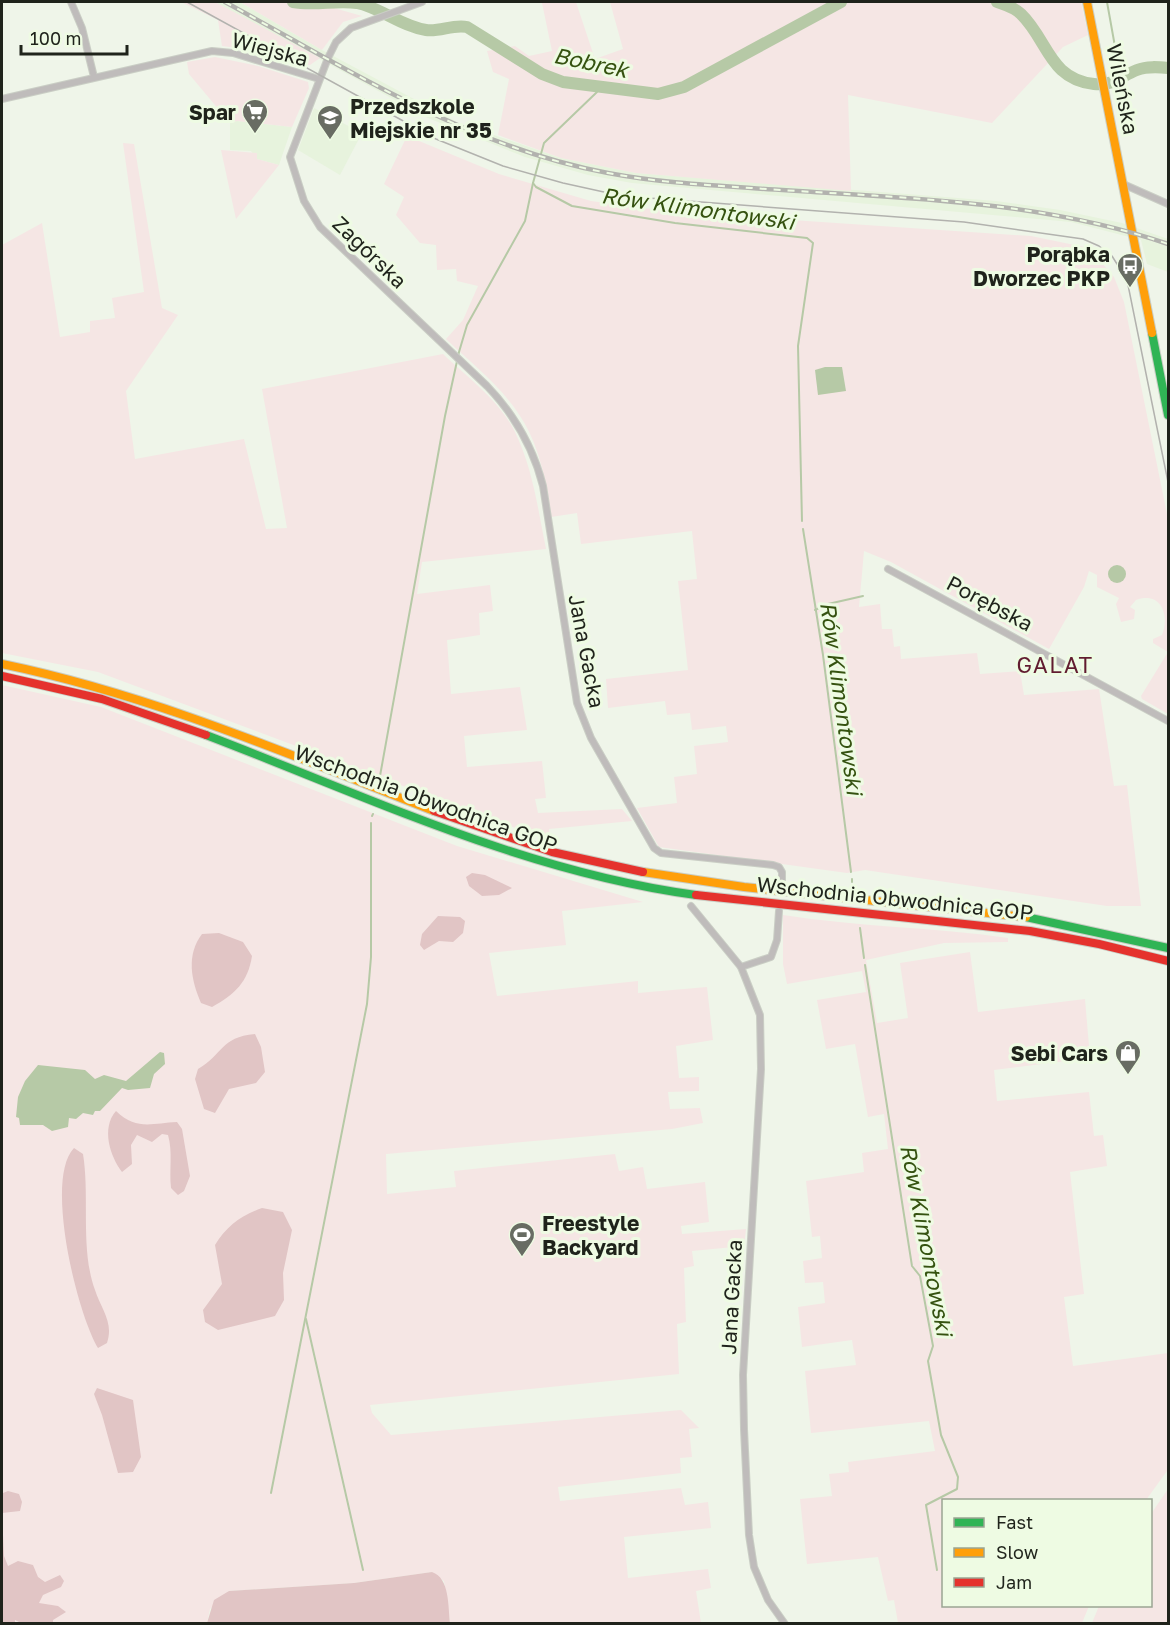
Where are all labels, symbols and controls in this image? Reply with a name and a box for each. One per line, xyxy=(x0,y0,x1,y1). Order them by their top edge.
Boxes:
scale bar xyxy=(21,18,128,56)
street label: Wiejska xyxy=(229,26,311,72)
text: 100 m xyxy=(30,27,81,49)
water label: Bobrek xyxy=(551,41,633,84)
street label: Wileńska xyxy=(1101,41,1145,137)
place label: Przedszkole Miejskie nr 35 xyxy=(350,93,492,143)
supermarket icon: Spar xyxy=(240,97,270,135)
place label: Spar xyxy=(189,99,236,125)
school or university icon: Przedszkole Miejskie nr 35 xyxy=(315,103,345,141)
water label: Rów Klimontowski xyxy=(600,181,799,235)
street label: Zagórska xyxy=(328,210,412,294)
place label: Porąbka Dworzec PKP xyxy=(973,241,1110,291)
bus stop icon: Porąbka Dworzec PKP xyxy=(1115,251,1145,289)
street label: Porębska xyxy=(942,569,1038,637)
street label: Jana Gacka xyxy=(563,592,611,710)
water label: Rów Klimontowski xyxy=(815,600,869,799)
district label: GALAT xyxy=(1016,651,1094,678)
street label: Wschodnia Obwodnica GOP xyxy=(291,738,561,858)
street label: Wschodnia Obwodnica GOP xyxy=(755,871,1035,925)
shop icon: Sebi Cars xyxy=(1113,1038,1143,1076)
place label: Sebi Cars xyxy=(1011,1040,1108,1066)
water label: Rów Klimontowski xyxy=(895,1142,959,1341)
place label: Freestyle Backyard xyxy=(542,1210,639,1260)
sports icon: Freestyle Backyard xyxy=(507,1220,537,1258)
street label: Jana Gacka xyxy=(715,1239,747,1355)
legend xyxy=(942,1499,1152,1607)
text: Fast xyxy=(996,1511,1033,1533)
text: Slow xyxy=(996,1541,1039,1563)
text: Jam xyxy=(996,1571,1032,1593)

